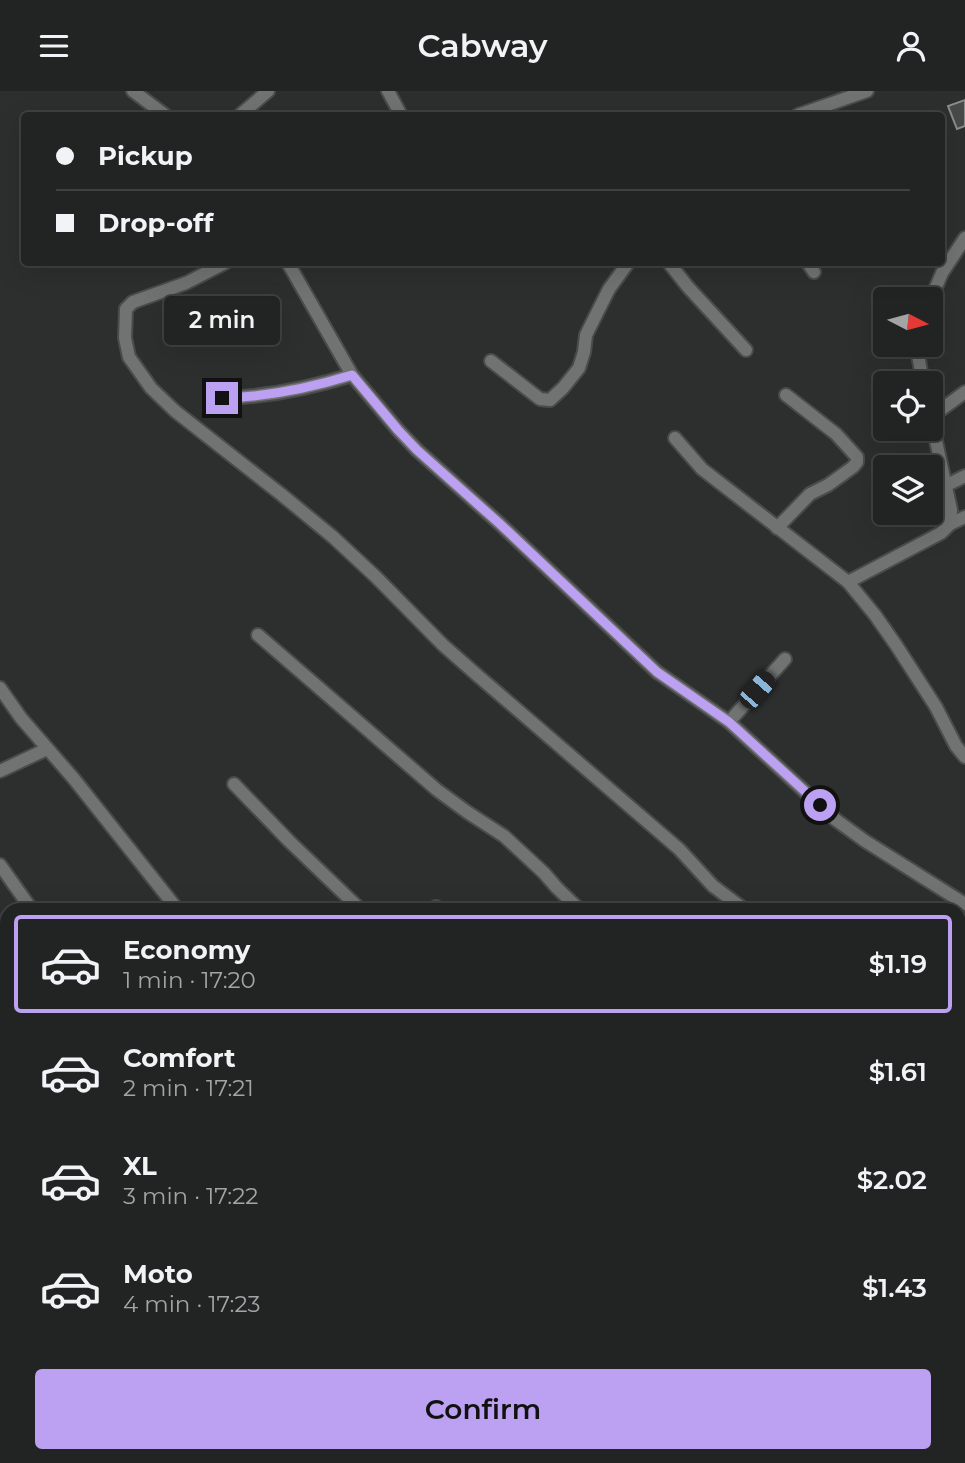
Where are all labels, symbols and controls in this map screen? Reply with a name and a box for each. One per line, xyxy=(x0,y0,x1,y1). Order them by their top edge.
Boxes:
text: Cabway xyxy=(418,26,547,65)
icon: menu xyxy=(35,27,73,65)
icon: person xyxy=(892,27,930,65)
text: Pickup xyxy=(98,140,193,172)
text: Drop-off xyxy=(98,207,213,239)
north arrow xyxy=(873,287,943,357)
map controls xyxy=(873,287,943,525)
callout: 2 min xyxy=(164,296,280,345)
text: 2 min xyxy=(189,306,255,334)
button: locate xyxy=(873,371,943,441)
route end xyxy=(206,382,238,414)
button: layers xyxy=(873,455,943,525)
car xyxy=(736,667,779,713)
route start xyxy=(804,789,836,821)
icon: car xyxy=(39,933,102,996)
text: Economy xyxy=(123,934,250,966)
text: $1.19 xyxy=(869,948,927,980)
text: 1 min · 17:20 xyxy=(123,966,256,994)
icon: car xyxy=(39,1041,102,1104)
text: Comfort xyxy=(123,1042,235,1074)
text: $1.61 xyxy=(869,1056,927,1088)
text: 2 min · 17:21 xyxy=(123,1074,254,1102)
icon: car xyxy=(39,1149,102,1212)
text: XL xyxy=(123,1150,157,1182)
text: $2.02 xyxy=(857,1164,927,1196)
text: 3 min · 17:22 xyxy=(123,1182,258,1210)
icon: car xyxy=(39,1257,102,1320)
text: Moto xyxy=(123,1258,193,1290)
text: $1.43 xyxy=(862,1272,927,1304)
text: 4 min · 17:23 xyxy=(123,1290,261,1318)
button: Confirm xyxy=(35,1369,931,1449)

